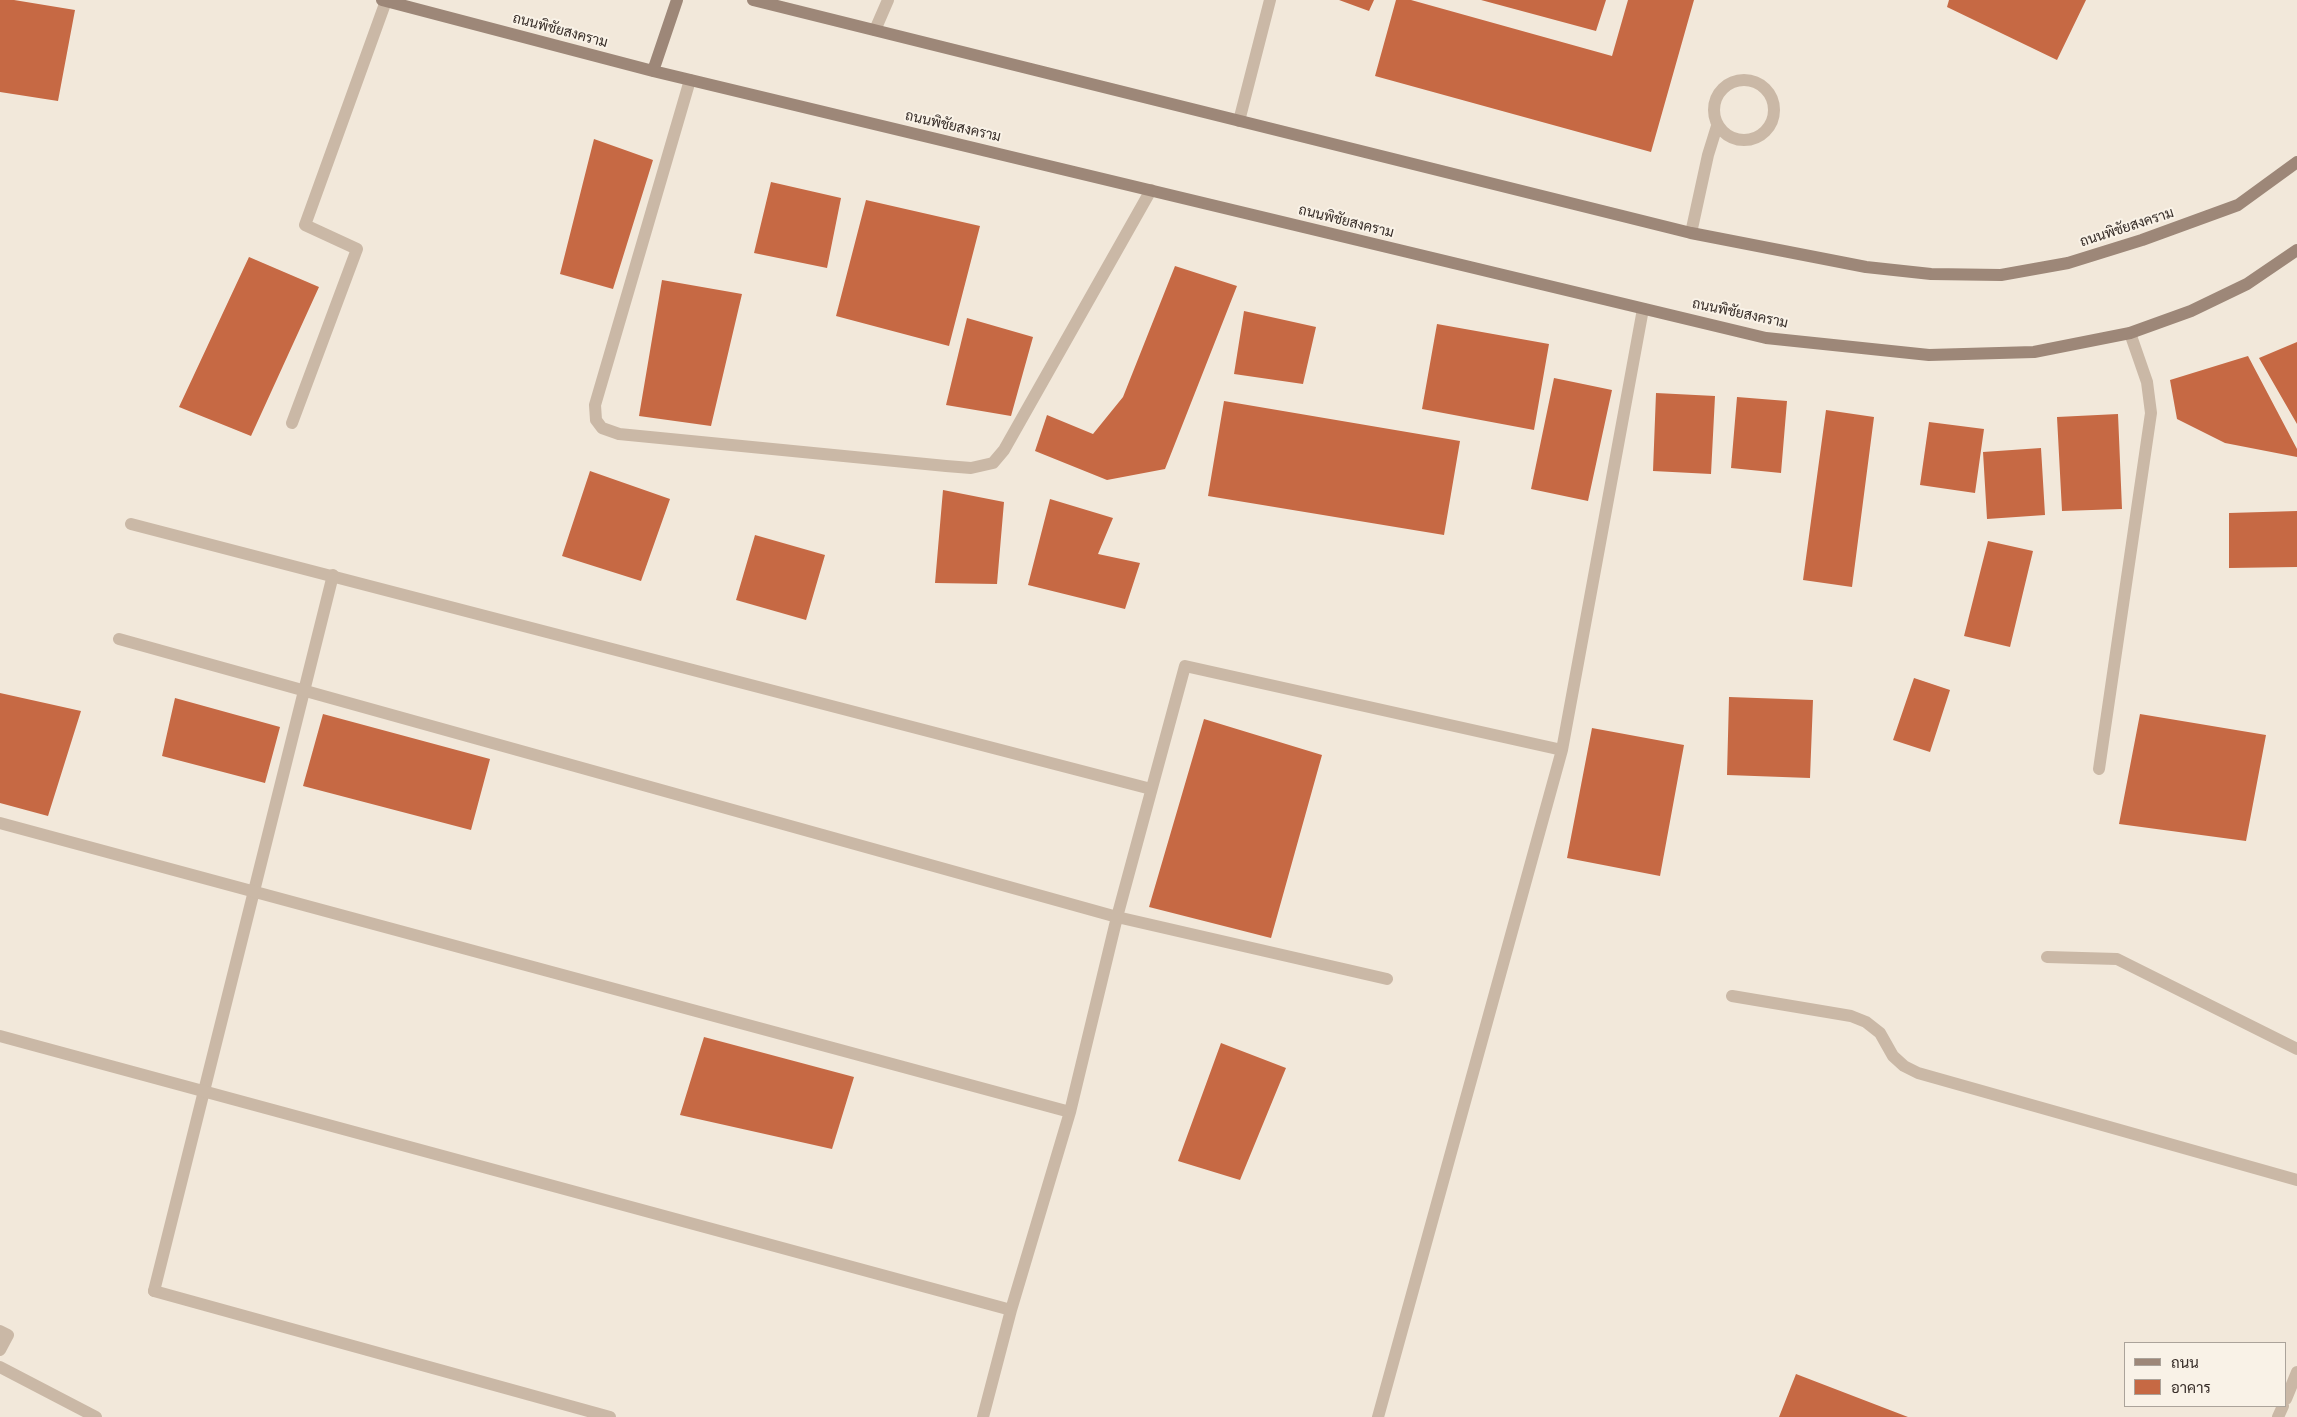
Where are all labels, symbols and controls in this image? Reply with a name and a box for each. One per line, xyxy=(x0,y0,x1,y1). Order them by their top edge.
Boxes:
street label: ถนนพิชัยสงคราม xyxy=(511,10,609,52)
street label: ถนนพิชัยสงคราม xyxy=(904,108,1002,146)
street label: ถนนพิชัยสงคราม xyxy=(1297,202,1395,242)
street label: ถนนพิชัยสงคราม xyxy=(2078,205,2176,251)
street label: ถนนพิชัยสงคราม xyxy=(1691,296,1789,332)
legend xyxy=(2124,1342,2287,1407)
text: ถนน xyxy=(2171,1354,2199,1372)
text: อาคาร xyxy=(2171,1379,2211,1397)

